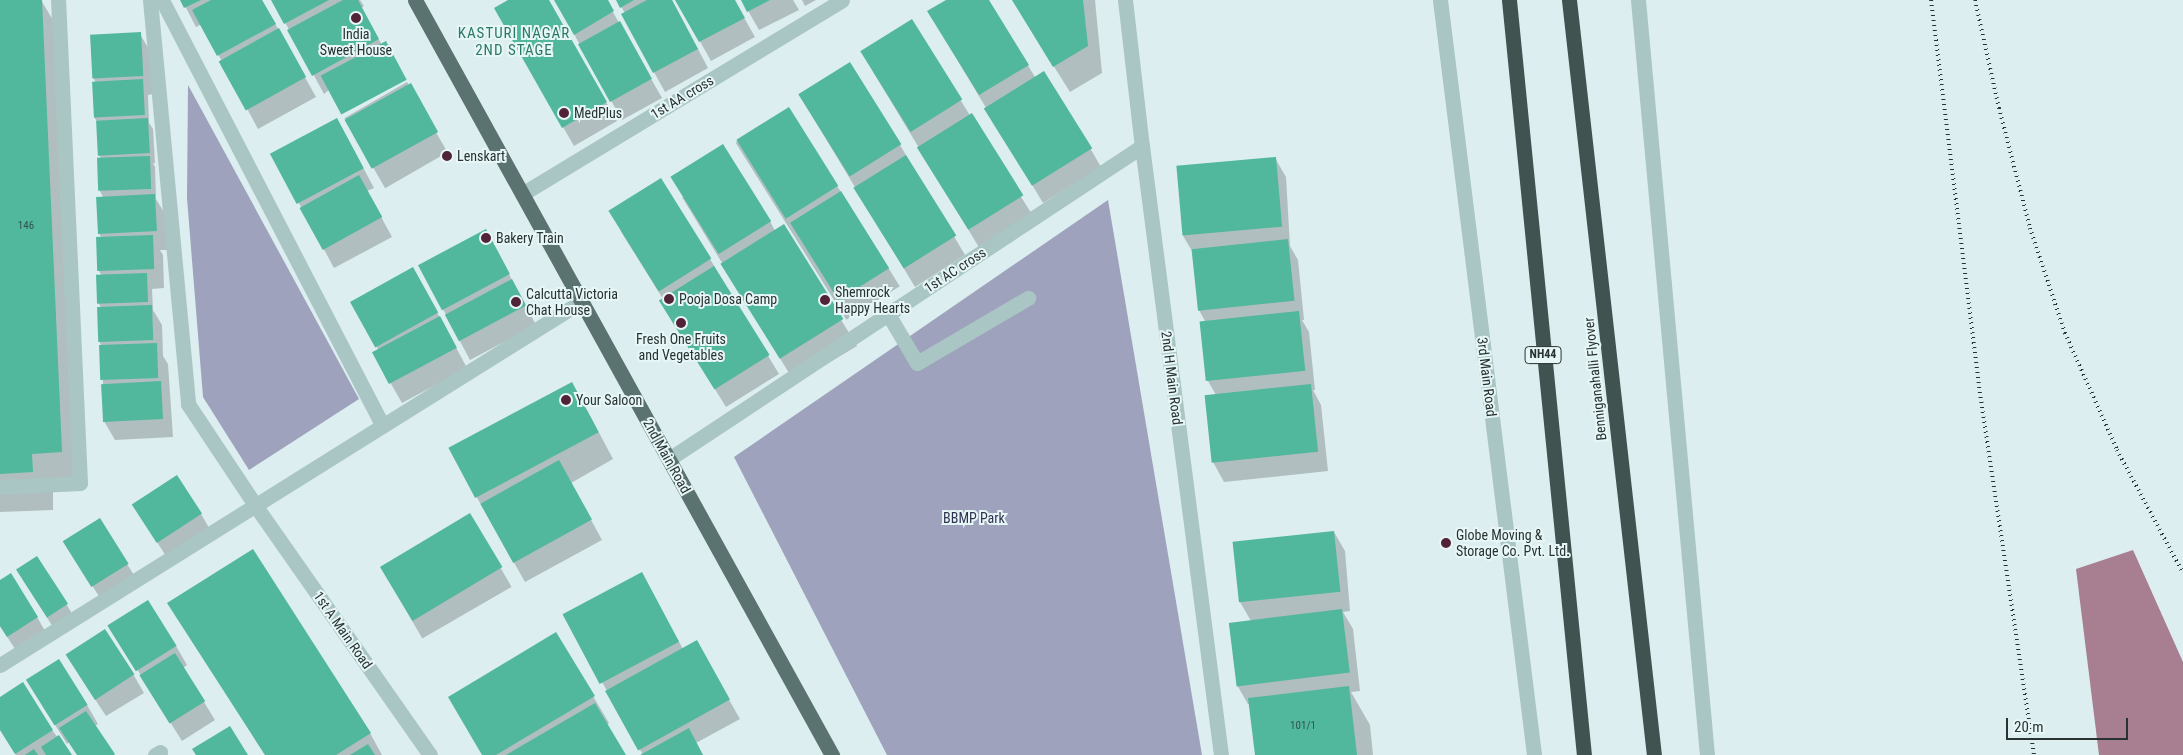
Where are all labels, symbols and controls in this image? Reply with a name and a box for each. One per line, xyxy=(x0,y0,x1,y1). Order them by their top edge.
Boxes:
marker: India Sweet House xyxy=(350,12,362,24)
district label: KASTURI NAGAR 2ND STAGE xyxy=(456,24,572,59)
place label: India Sweet House xyxy=(320,26,392,58)
street label: 1st AA cross xyxy=(647,72,717,122)
place label: MedPlus xyxy=(574,105,622,121)
marker: MedPlus xyxy=(558,107,570,119)
place label: Lenskart xyxy=(457,148,505,164)
marker: Lenskart xyxy=(441,150,453,162)
house number: 146 xyxy=(18,219,34,233)
place label: Bakery Train xyxy=(496,230,564,246)
marker: Bakery Train xyxy=(480,232,492,244)
street label: 1st AC cross xyxy=(921,244,989,296)
place label: Shemrock Happy Hearts xyxy=(835,284,910,316)
place label: Calcutta Victoria Chat House xyxy=(526,286,618,318)
place label: Pooja Dosa Camp xyxy=(679,291,777,307)
marker: Pooja Dosa Camp xyxy=(663,293,675,305)
marker: Shemrock Happy Hearts xyxy=(819,294,831,306)
marker: Calcutta Victoria Chat House xyxy=(510,296,522,308)
marker: Fresh One Fruits and Vegetables xyxy=(675,317,687,329)
street label: Benniganahalli Flyover xyxy=(1580,317,1610,441)
street label: 2nd H Main Road xyxy=(1158,330,1186,426)
place label: Fresh One Fruits and Vegetables xyxy=(636,331,726,364)
street label: 3rd Main Road xyxy=(1474,336,1500,418)
road number: NH44 xyxy=(1524,346,1562,364)
place label: Your Saloon xyxy=(576,392,642,408)
marker: Your Saloon xyxy=(560,394,572,406)
street label: 2nd Main Road xyxy=(640,416,694,496)
park label: BBMP Park xyxy=(943,510,1005,526)
place label: Globe Moving & Storage Co. Pvt. Ltd. xyxy=(1456,527,1570,560)
marker: Globe Moving & Storage Co. Pvt. Ltd. xyxy=(1440,537,1452,549)
street label: 1st A Main Road xyxy=(310,588,376,672)
scale bar xyxy=(2008,708,2130,740)
text: 20 m xyxy=(2014,718,2044,736)
house number: 101/1 xyxy=(1290,719,1316,733)

